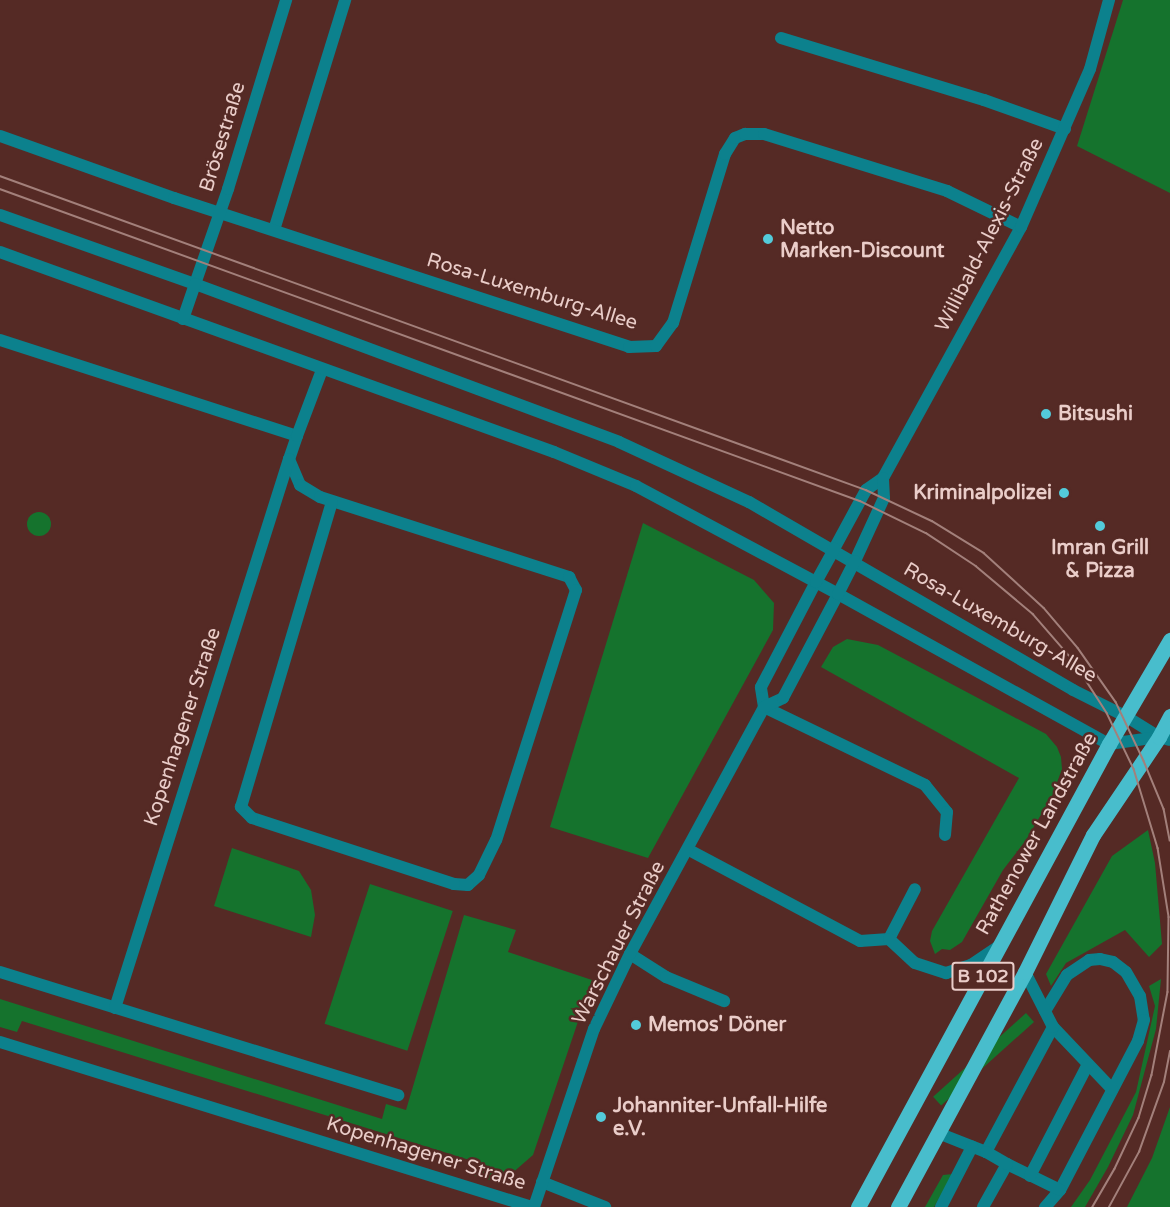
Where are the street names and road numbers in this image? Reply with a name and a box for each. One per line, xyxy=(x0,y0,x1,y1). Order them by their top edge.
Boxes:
street label: Brösestraße xyxy=(195,79,251,195)
street label: Willibald-Alexis-Straße xyxy=(931,134,1049,336)
street label: Rosa-Luxemburg-Allee xyxy=(424,248,640,336)
street label: Rosa-Luxemburg-Allee xyxy=(899,558,1101,688)
street label: Kopenhagener Straße xyxy=(140,625,226,829)
street label: Rathenower Landstraße xyxy=(971,729,1103,939)
street label: Warschauer Straße xyxy=(567,857,671,1029)
road number: B 102 xyxy=(950,961,1016,991)
street label: Kopenhagener Straße xyxy=(323,1112,529,1196)

